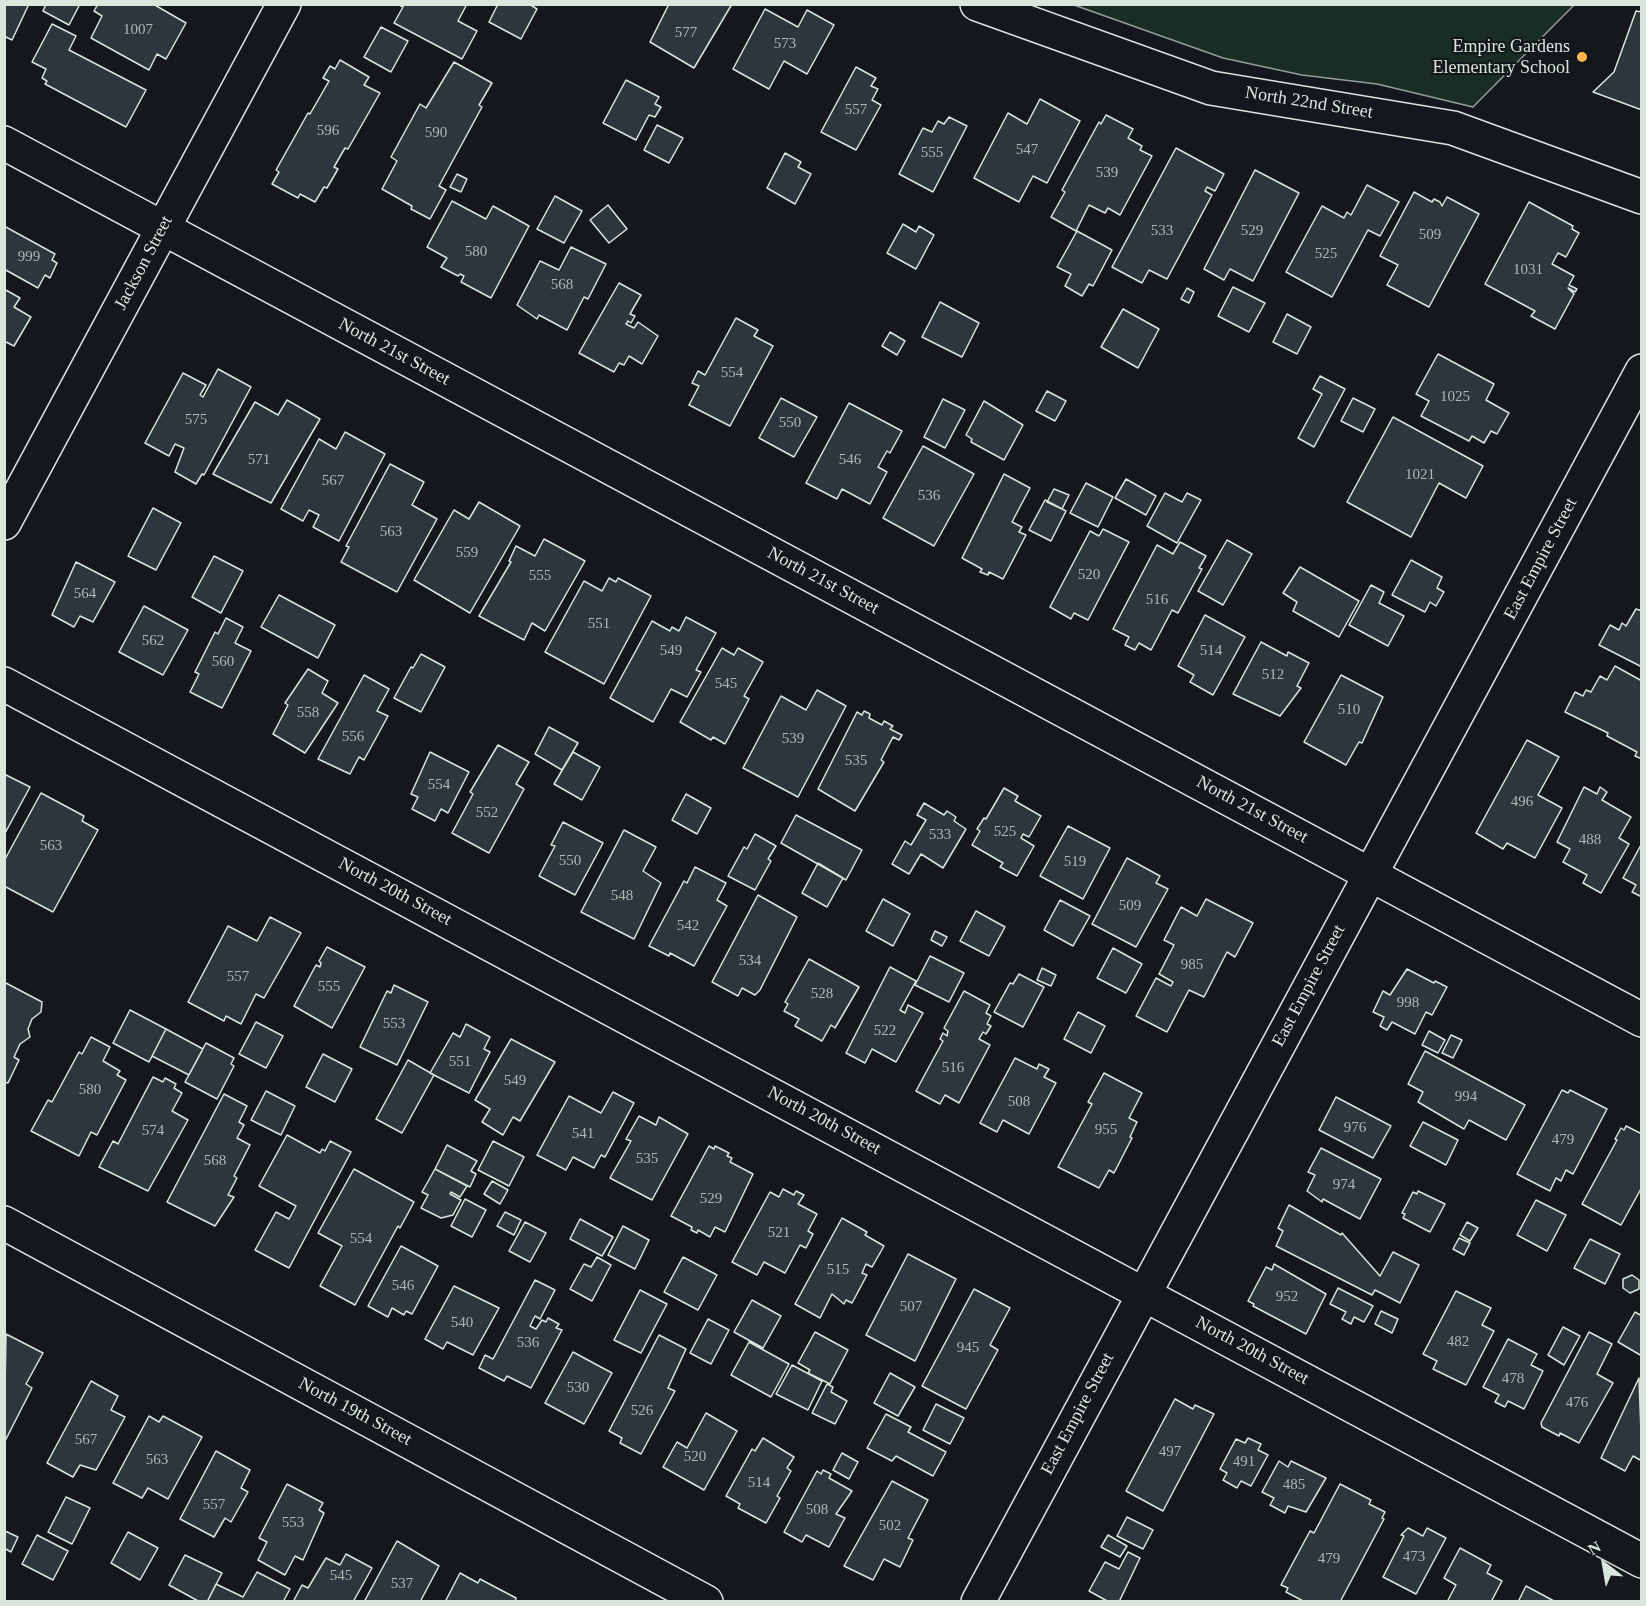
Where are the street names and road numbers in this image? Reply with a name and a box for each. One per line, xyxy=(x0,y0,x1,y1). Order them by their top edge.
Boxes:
street label: North 22nd Street xyxy=(1244,82,1374,124)
street label: Jackson Street xyxy=(110,212,178,314)
street label: North 21st Street xyxy=(335,314,453,390)
street label: East Empire Street xyxy=(1500,494,1582,624)
street label: North 21st Street xyxy=(764,543,882,619)
street label: North 21st Street xyxy=(1193,772,1311,848)
street label: North 20th Street xyxy=(335,853,455,931)
street label: East Empire Street xyxy=(1268,921,1350,1051)
street label: North 20th Street xyxy=(764,1082,884,1160)
street label: North 20th Street xyxy=(1192,1312,1312,1390)
street label: East Empire Street xyxy=(1037,1349,1119,1479)
street label: North 19th Street xyxy=(295,1373,415,1451)

